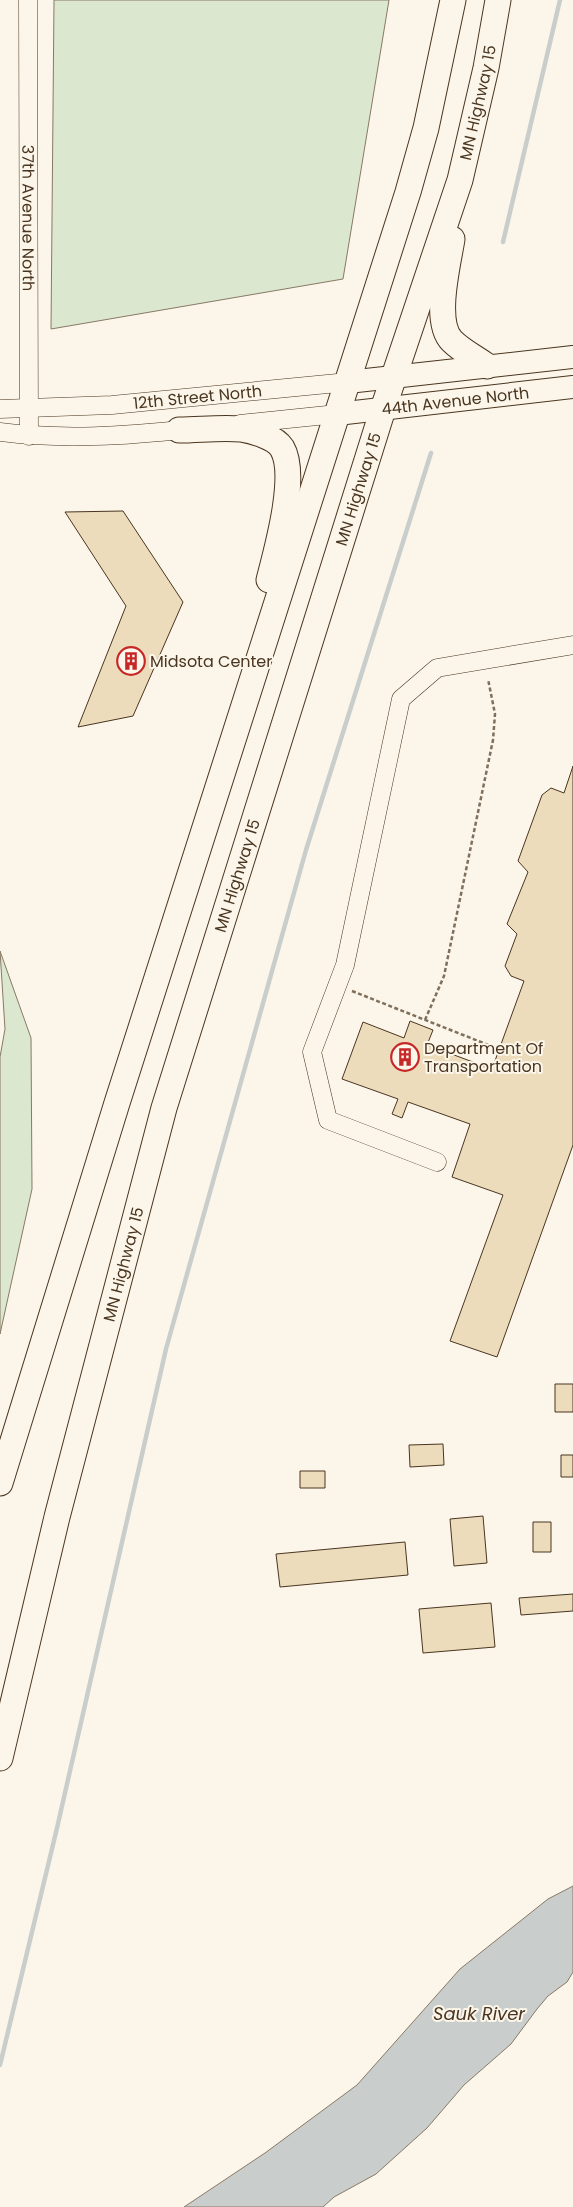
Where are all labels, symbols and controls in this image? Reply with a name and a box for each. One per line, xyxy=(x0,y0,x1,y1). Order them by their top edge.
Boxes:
street label: MN Highway 15 xyxy=(453,43,501,163)
street label: 37th Avenue North xyxy=(17,145,40,291)
street label: 12th Street North xyxy=(132,379,263,414)
street label: 44th Avenue North xyxy=(380,381,530,420)
street label: MN Highway 15 xyxy=(329,429,387,549)
building icon: Midsota Center xyxy=(116,646,146,676)
place label: Midsota Center xyxy=(150,650,272,673)
street label: MN Highway 15 xyxy=(208,816,265,935)
place label: Department Of Transportation xyxy=(424,1037,543,1078)
building icon: Department Of Transportation xyxy=(390,1042,420,1072)
street label: MN Highway 15 xyxy=(97,1204,149,1324)
water label: Sauk River xyxy=(433,2001,526,2026)

